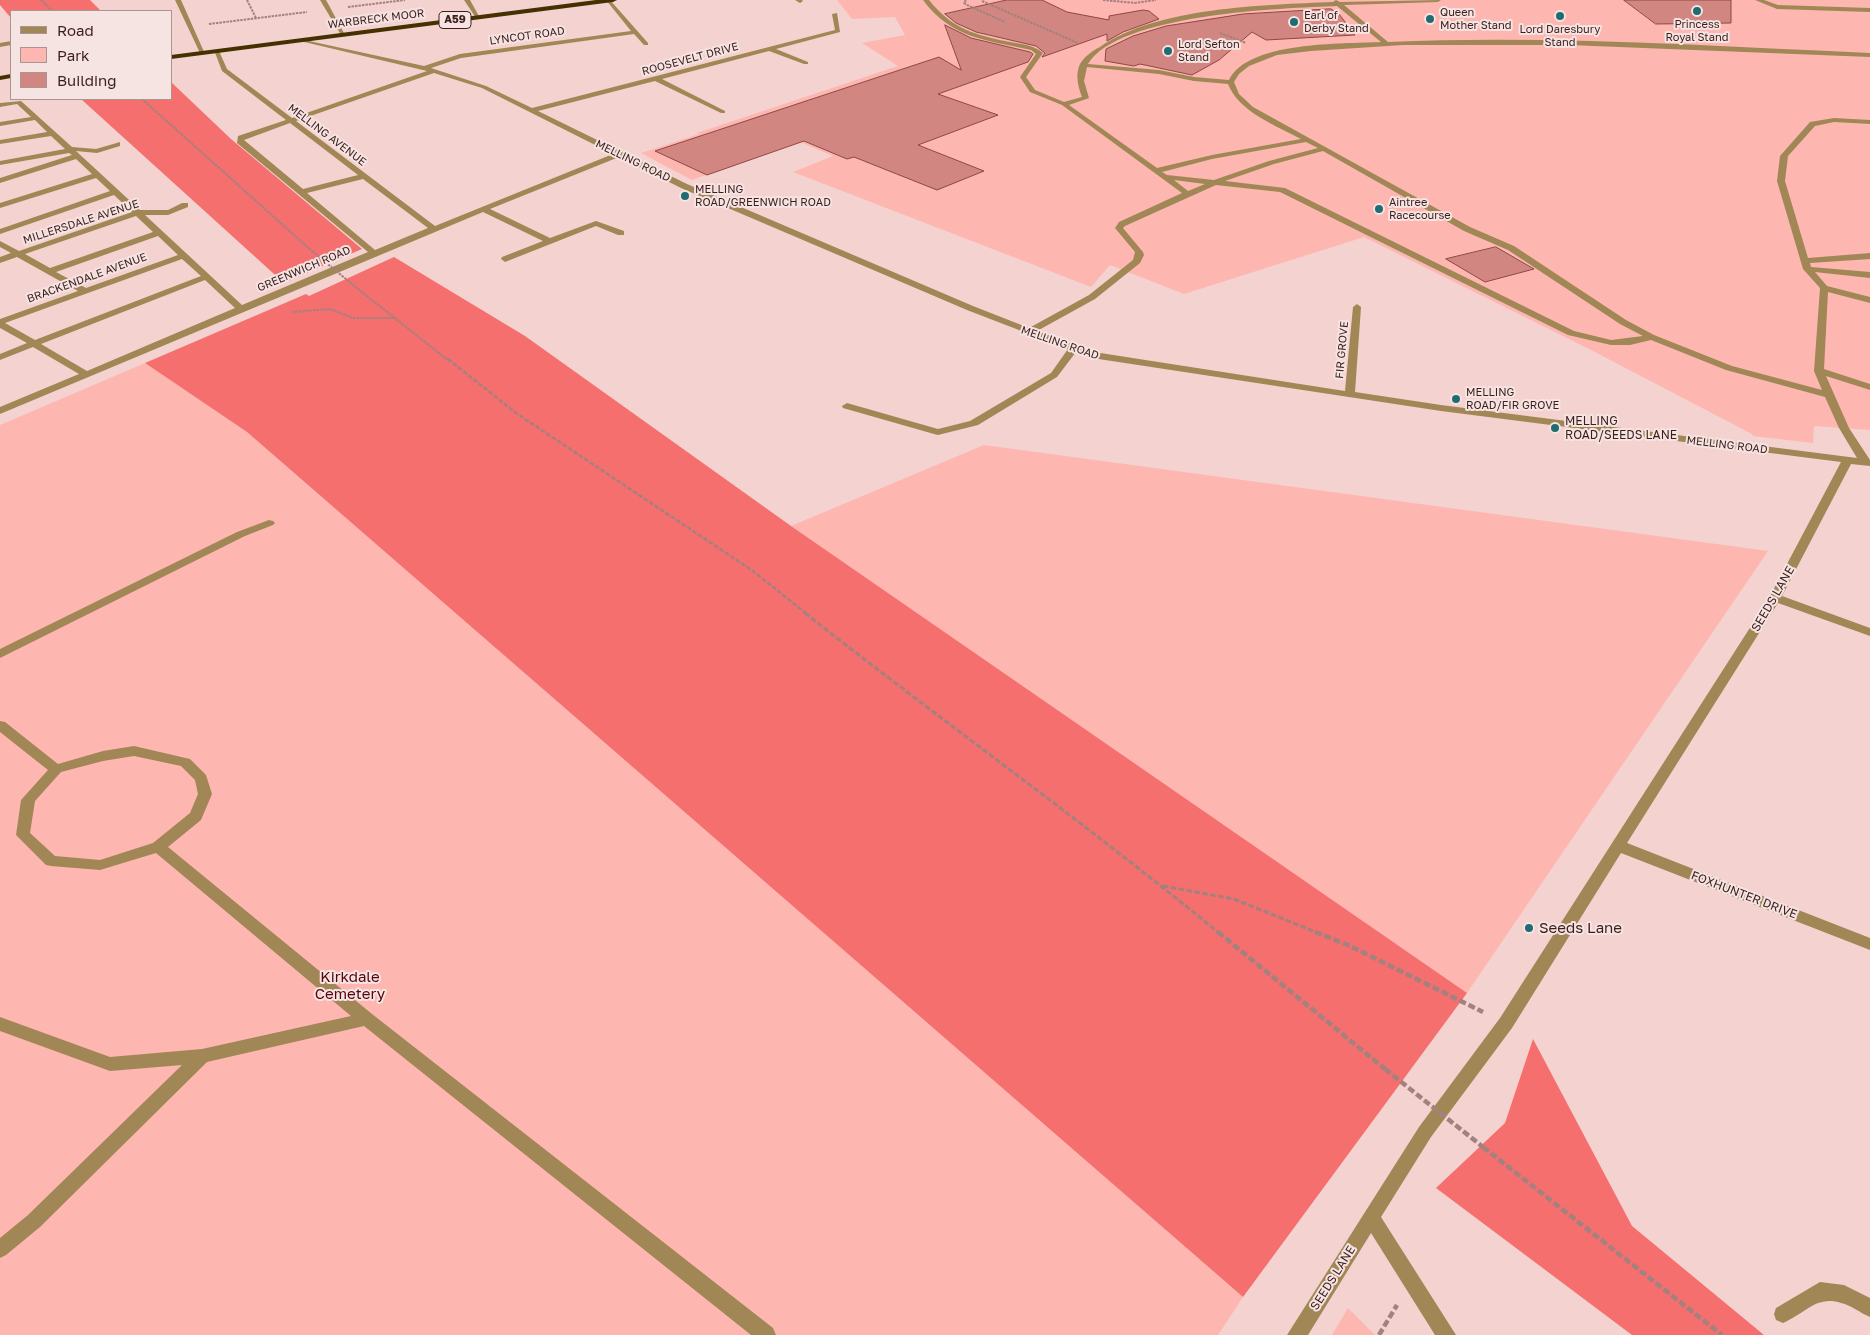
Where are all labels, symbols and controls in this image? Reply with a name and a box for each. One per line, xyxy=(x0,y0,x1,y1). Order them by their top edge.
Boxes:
marker: Princess Royal Stand xyxy=(1691,5,1703,17)
place label: Queen Mother Stand xyxy=(1440,6,1512,32)
street label: WARBRECK MOOR xyxy=(327,7,425,31)
place label: Earl of Derby Stand xyxy=(1304,9,1369,35)
legend xyxy=(10,10,172,100)
marker: Lord Daresbury Stand xyxy=(1554,10,1566,22)
road number: A59 xyxy=(439,12,471,28)
marker: Queen Mother Stand xyxy=(1424,13,1436,25)
marker: Earl of Derby Stand xyxy=(1288,16,1300,28)
place label: Princess Royal Stand xyxy=(1665,18,1729,44)
text: Road xyxy=(57,21,94,39)
place label: Lord Daresbury Stand xyxy=(1520,23,1600,49)
street label: LYNCOT ROAD xyxy=(489,24,565,48)
place label: Lord Sefton Stand xyxy=(1178,38,1240,64)
street label: ROOSEVELT DRIVE xyxy=(640,40,740,78)
marker: Lord Sefton Stand xyxy=(1162,45,1174,57)
text: Park xyxy=(57,46,89,64)
text: Building xyxy=(57,71,117,89)
street label: MELLING AVENUE xyxy=(285,101,369,169)
street label: MELLING ROAD xyxy=(593,137,673,185)
place label: MELLING ROAD/GREENWICH ROAD xyxy=(695,183,831,209)
marker: MELLING ROAD/GREENWICH ROAD xyxy=(679,190,691,202)
place label: Aintree Racecourse xyxy=(1389,196,1451,222)
street label: MILLERSDALE AVENUE xyxy=(22,197,140,247)
marker: Aintree Racecourse xyxy=(1373,203,1385,215)
street label: GREENWICH ROAD xyxy=(255,243,353,295)
street label: BRACKENDALE AVENUE xyxy=(25,250,149,306)
street label: FIR GROVE xyxy=(1333,321,1351,379)
street label: MELLING ROAD xyxy=(1019,323,1101,363)
place label: MELLING ROAD/FIR GROVE xyxy=(1466,386,1559,412)
marker: MELLING ROAD/FIR GROVE xyxy=(1450,393,1462,405)
place label: MELLING ROAD/SEEDS LANE xyxy=(1565,414,1677,442)
marker: MELLING ROAD/SEEDS LANE xyxy=(1549,422,1561,434)
street label: MELLING ROAD xyxy=(1686,433,1768,457)
street label: SEEDS LANE xyxy=(1748,564,1798,634)
street label: FOXHUNTER DRIVE xyxy=(1689,868,1799,922)
place label: Seeds Lane xyxy=(1539,919,1622,937)
marker: Seeds Lane xyxy=(1523,922,1535,934)
park label: Kirkdale Cemetery xyxy=(315,968,385,1003)
street label: SEEDS LANE xyxy=(1308,1243,1358,1313)

